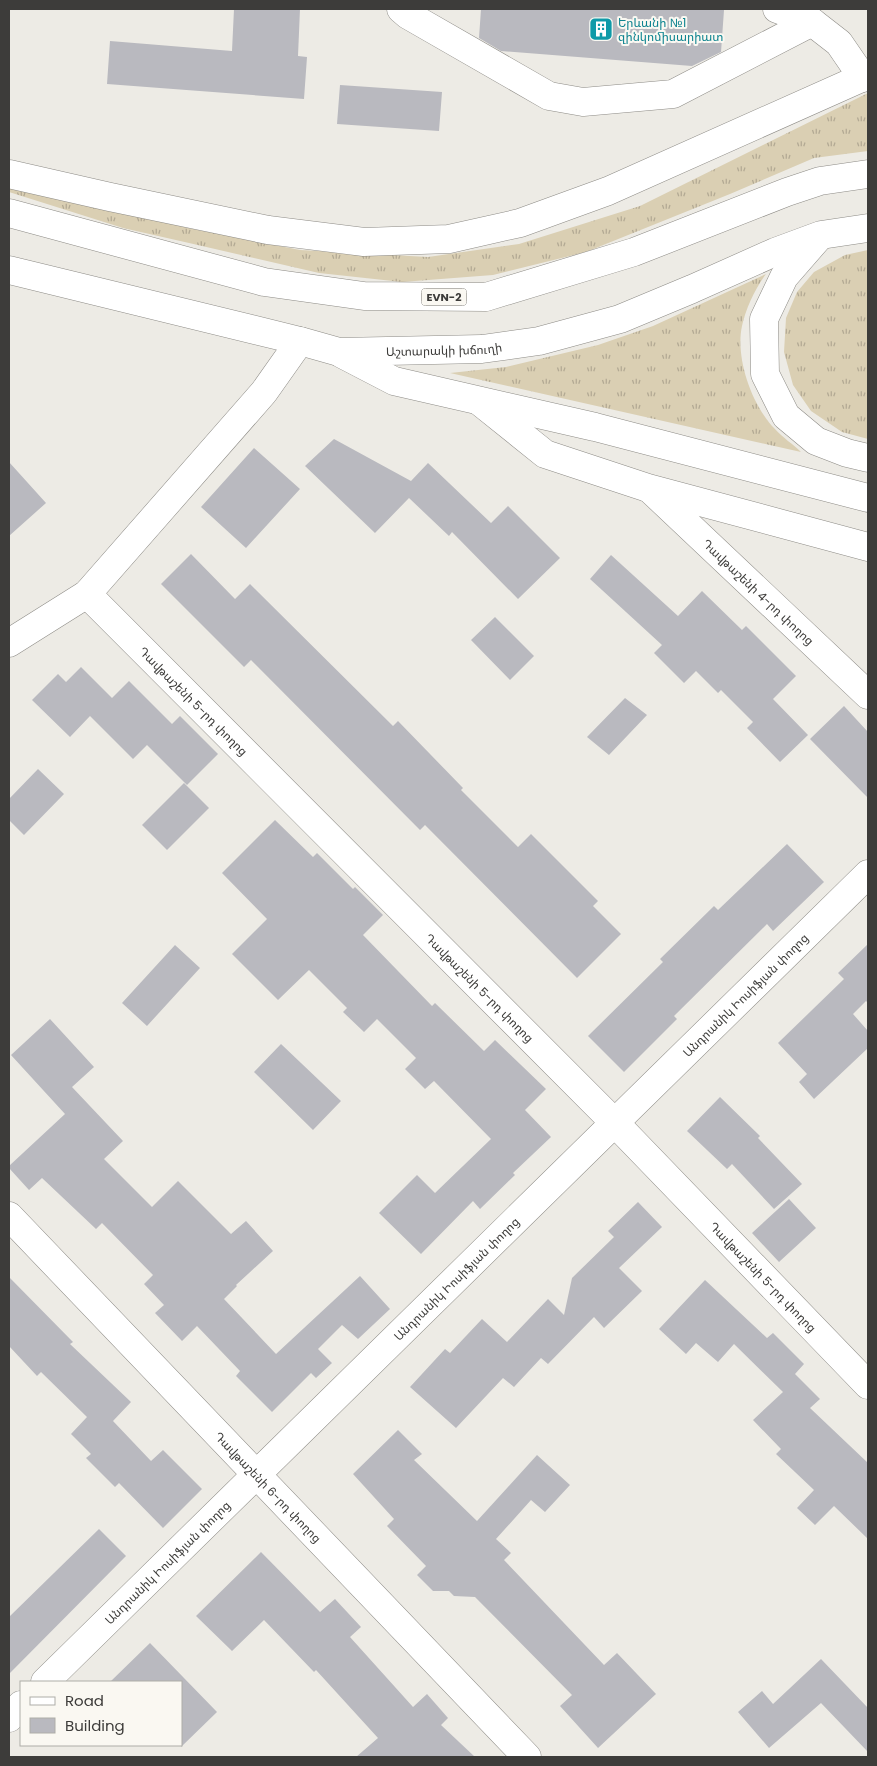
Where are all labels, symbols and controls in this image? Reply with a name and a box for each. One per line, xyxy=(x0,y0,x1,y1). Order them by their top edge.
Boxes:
place label: Երևանի №1 զինկոմիսարիատ xyxy=(618,14,724,45)
building icon: Երևանի №1 զինկոմիսարիատ xyxy=(588,16,614,42)
road number: EVN-2 xyxy=(422,288,466,306)
street label: Աշտարակի խճուղի xyxy=(386,338,503,360)
street label: Դավթաշենի 4-րդ փողոց xyxy=(699,535,818,649)
street label: Դավթաշենի 5-րդ փողոց xyxy=(135,643,252,759)
street label: Դավթաշենի 5-րդ փողոց xyxy=(422,929,538,1046)
street label: Անդրանիկ Իոսիֆյան փողոց xyxy=(678,929,812,1060)
street label: Անդրանիկ Իոսիֆյան փողոց xyxy=(389,1213,523,1344)
street label: Դավթաշենի 5-րդ փողոց xyxy=(706,1218,821,1336)
street label: Դավթաշենի 6-րդ փողոց xyxy=(211,1428,326,1546)
street label: Անդրանիկ Իոսիֆյան փողոց xyxy=(100,1497,234,1628)
legend xyxy=(20,1681,182,1746)
text: Road xyxy=(65,1690,104,1711)
text: Building xyxy=(65,1715,125,1736)

